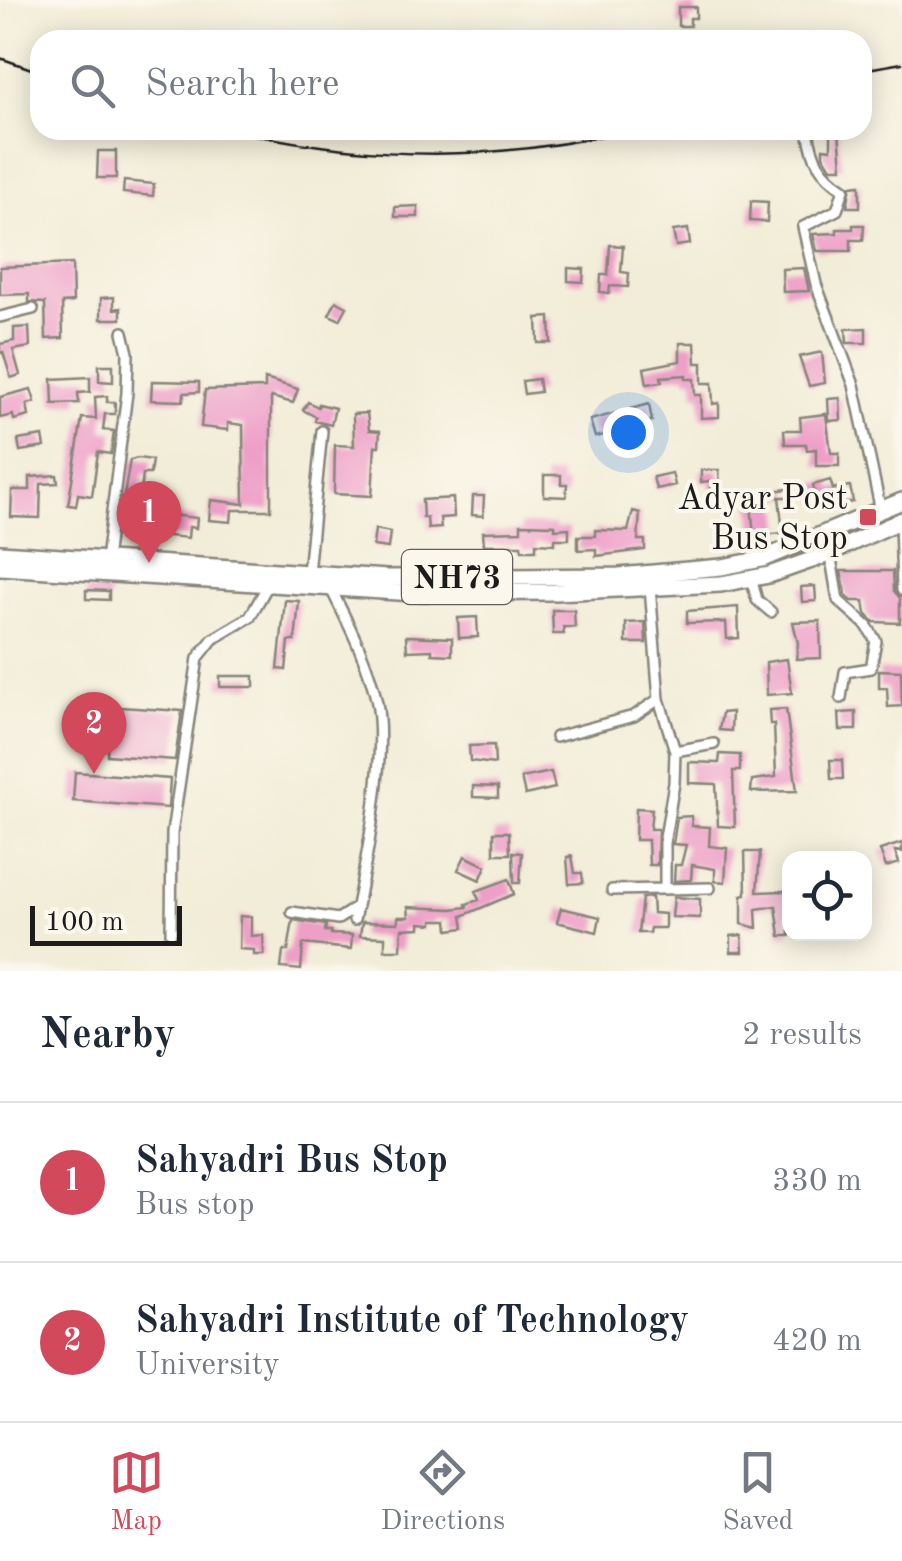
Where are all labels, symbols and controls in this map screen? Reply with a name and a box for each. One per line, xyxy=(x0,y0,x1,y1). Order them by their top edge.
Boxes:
search box xyxy=(30,30,872,140)
icon: search xyxy=(65,58,120,113)
text: Search here xyxy=(145,66,340,104)
your location xyxy=(603,407,654,458)
pin: 1 xyxy=(116,480,182,563)
place label: Adyar Post Bus Stop xyxy=(677,482,848,557)
marker: Adyar Post Bus Stop xyxy=(857,506,879,528)
road number: NH73 xyxy=(402,550,512,604)
pin: 2 xyxy=(62,692,126,774)
map controls xyxy=(782,851,872,941)
button: locate xyxy=(782,851,872,941)
scale bar xyxy=(30,901,182,946)
text: 100 m xyxy=(45,909,124,937)
text: Nearby xyxy=(40,1015,176,1057)
text: 2 results xyxy=(742,1020,862,1052)
text: Sahyadri Bus Stop xyxy=(135,1143,448,1181)
text: 1 xyxy=(63,1166,82,1198)
text: 330 m xyxy=(772,1166,862,1198)
text: Bus stop xyxy=(135,1190,255,1222)
text: Sahyadri Institute of Technology xyxy=(135,1303,689,1341)
text: 2 xyxy=(63,1326,82,1358)
text: 420 m xyxy=(772,1326,862,1358)
text: University xyxy=(135,1350,280,1382)
tab: Map xyxy=(109,1445,164,1540)
tab: Directions xyxy=(381,1445,505,1540)
tab: Saved xyxy=(722,1445,793,1540)

